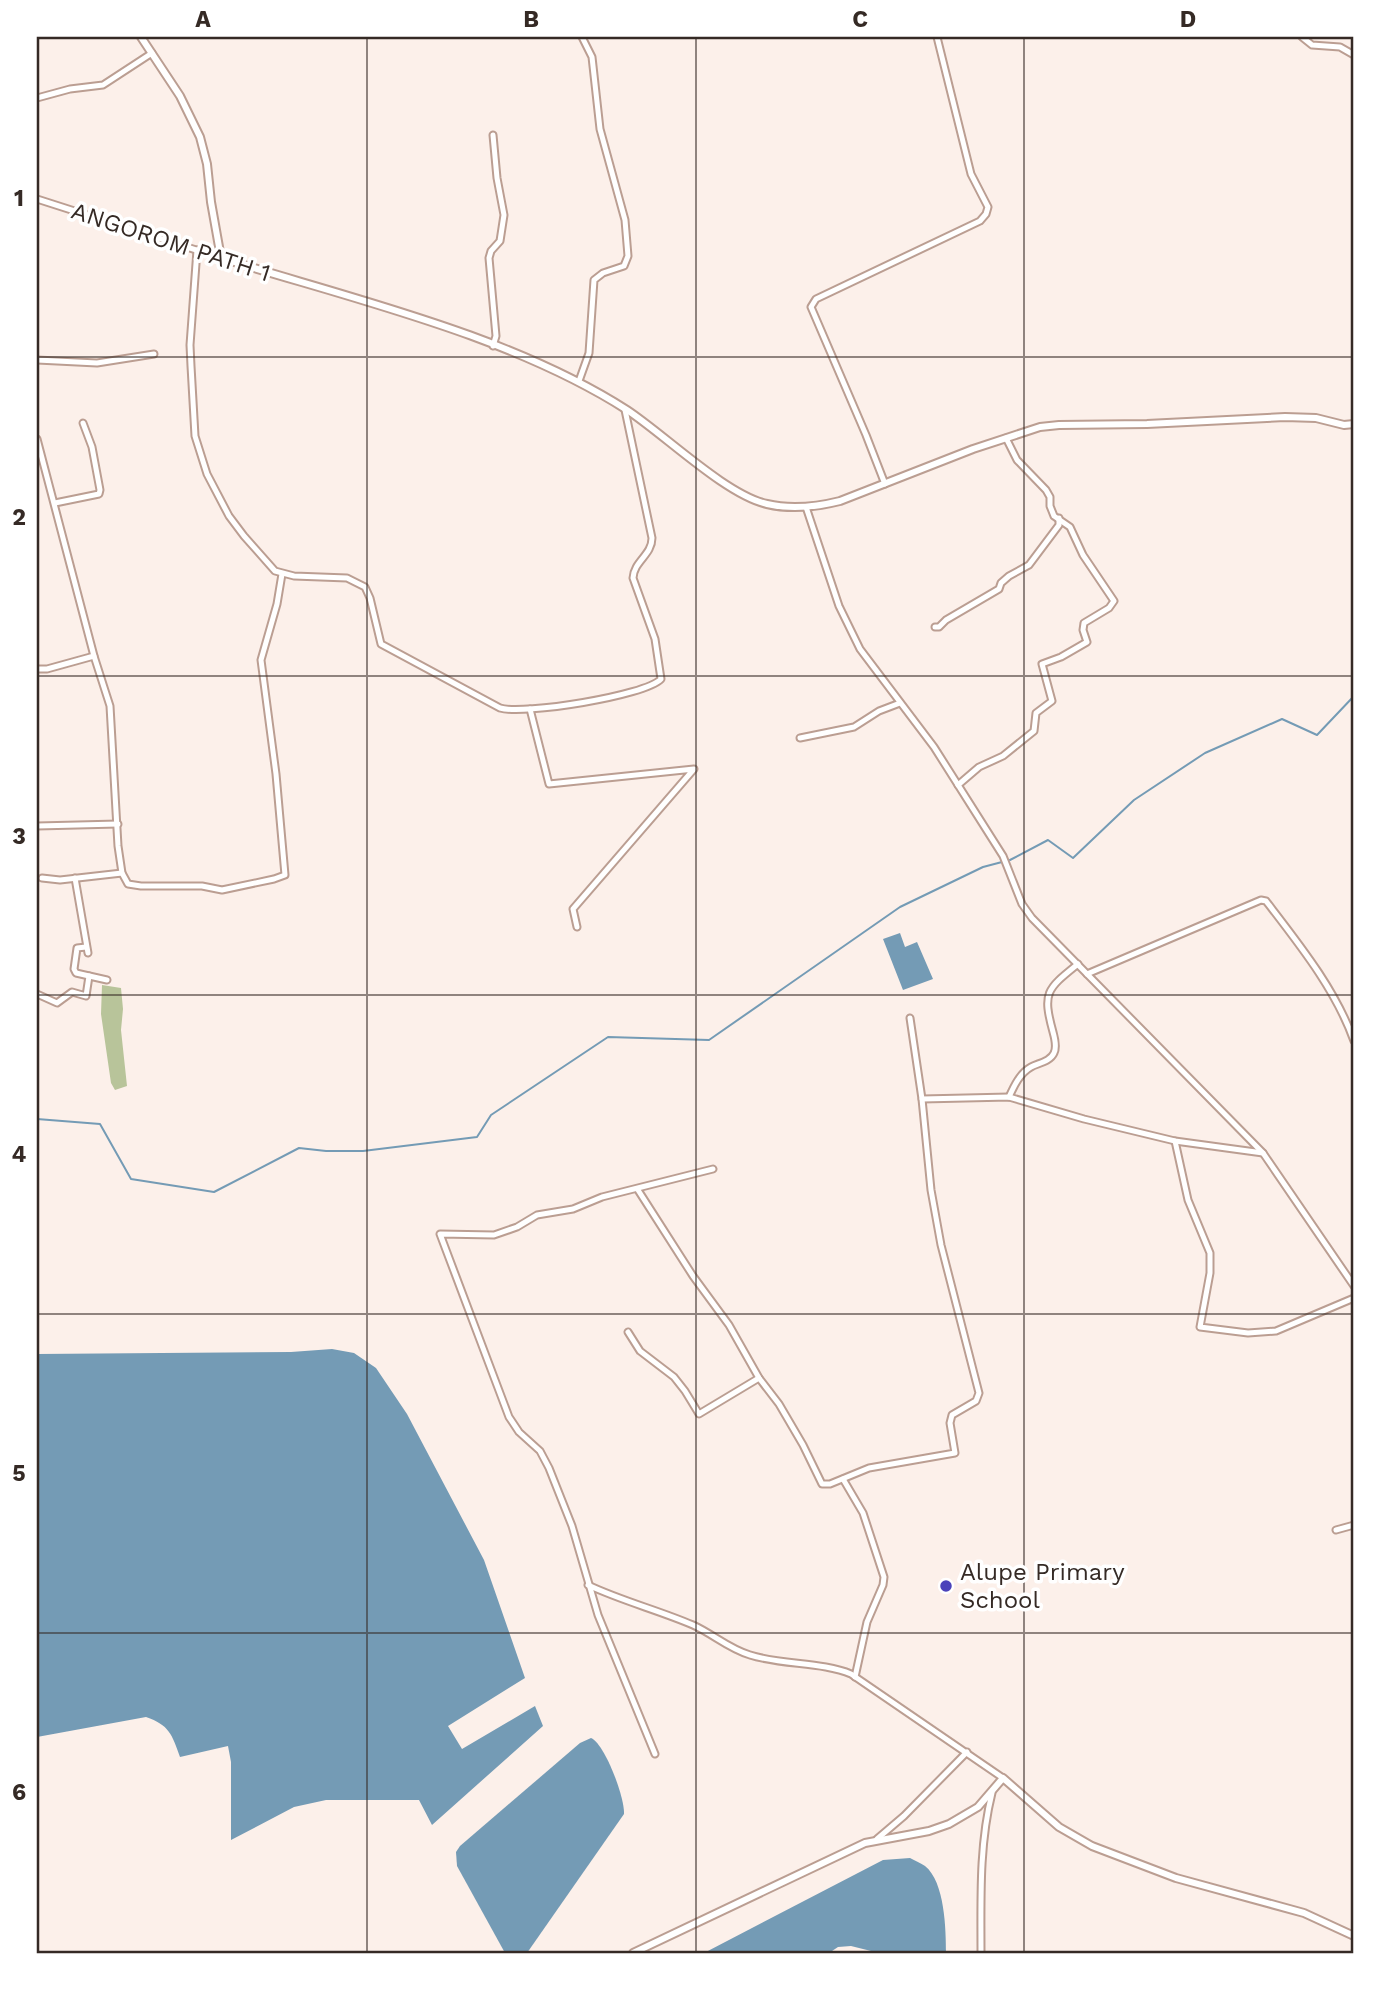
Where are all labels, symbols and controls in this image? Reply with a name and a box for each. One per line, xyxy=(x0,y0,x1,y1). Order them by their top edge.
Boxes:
text: A xyxy=(195,6,211,33)
text: B xyxy=(523,6,539,33)
text: C xyxy=(852,6,868,33)
text: D xyxy=(1180,6,1196,33)
text: 1 xyxy=(14,185,24,212)
street label: ANGOROM PATH 1 xyxy=(68,197,274,287)
text: 2 xyxy=(12,504,26,531)
text: 3 xyxy=(12,823,26,850)
text: 4 xyxy=(12,1141,27,1168)
text: 5 xyxy=(12,1460,26,1487)
place label: Alupe Primary School xyxy=(960,1558,1125,1614)
marker: Alupe Primary School xyxy=(938,1578,954,1594)
text: 6 xyxy=(12,1779,26,1806)

